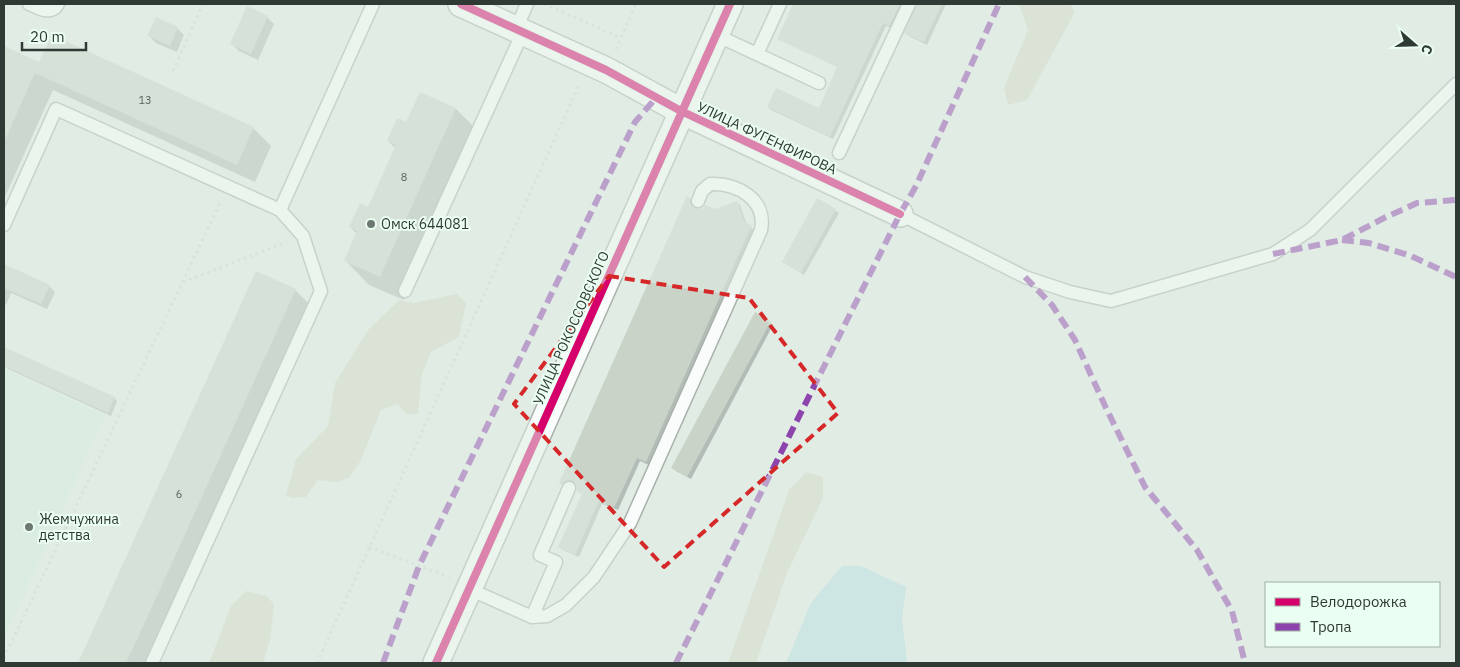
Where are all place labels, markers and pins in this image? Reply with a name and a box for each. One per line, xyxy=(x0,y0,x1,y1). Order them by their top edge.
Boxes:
place label: Омск 644081 xyxy=(381,215,469,233)
marker: Омск 644081 xyxy=(365,218,377,230)
place label: Жемчужина детства xyxy=(39,510,120,544)
marker: Жемчужина детства xyxy=(23,521,35,533)

